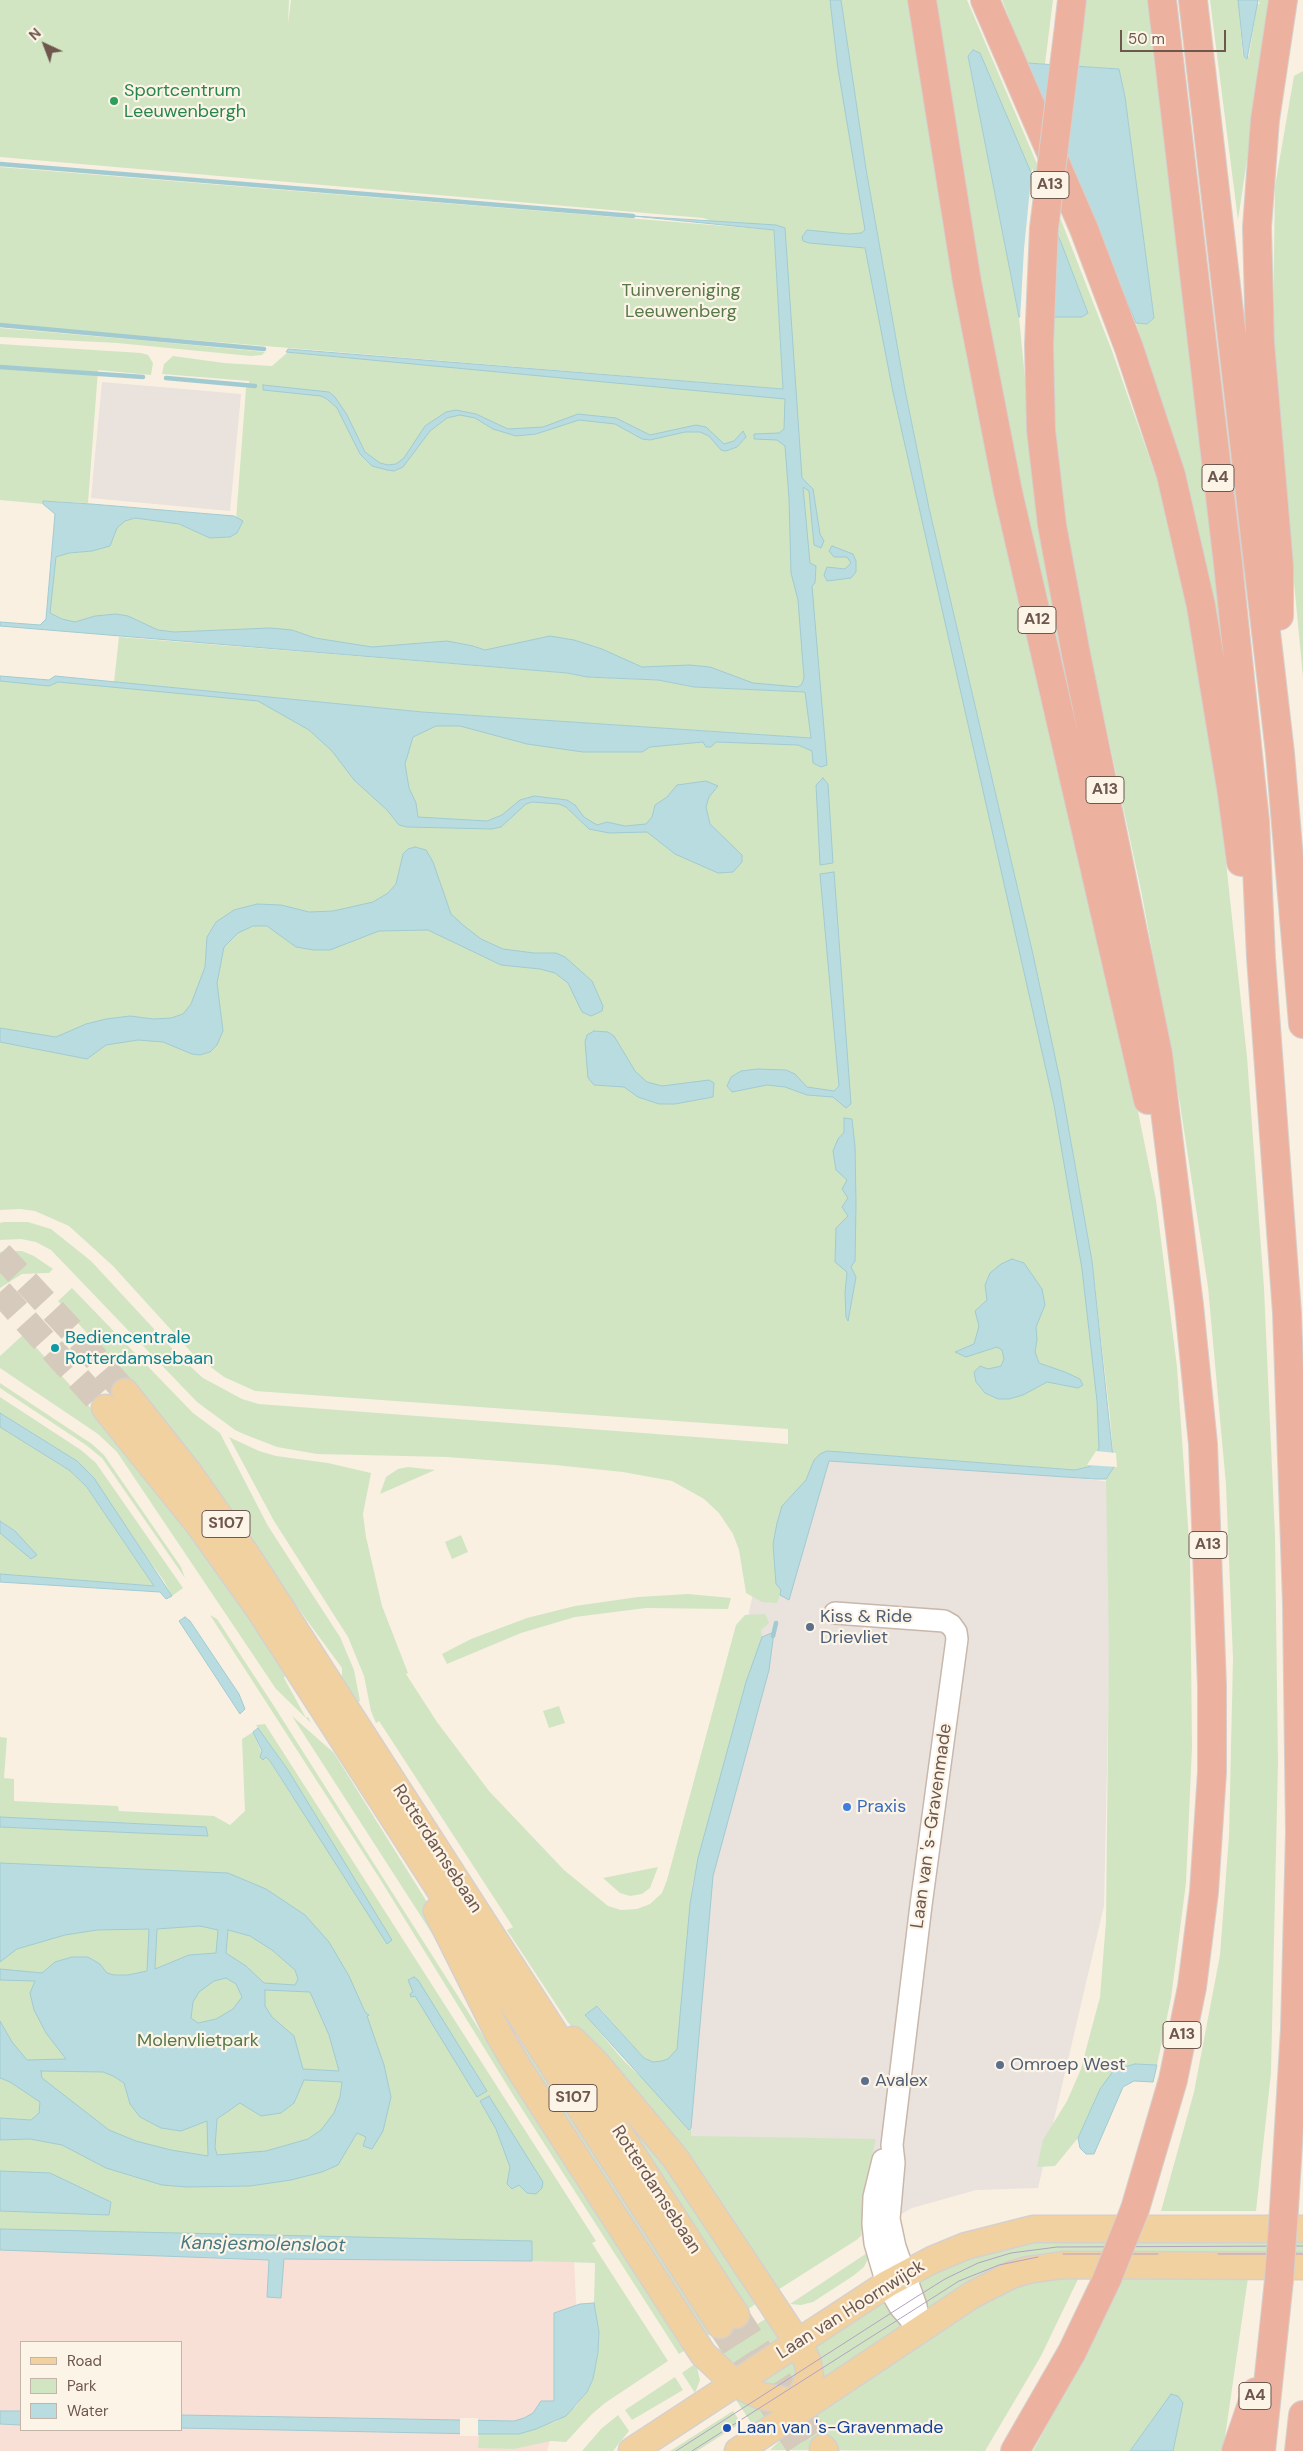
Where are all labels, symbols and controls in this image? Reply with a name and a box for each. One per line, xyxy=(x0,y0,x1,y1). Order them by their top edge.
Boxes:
north arrow xyxy=(20,20,70,70)
scale bar xyxy=(1123,20,1229,52)
text: N xyxy=(25,24,45,44)
text: 50 m xyxy=(1128,29,1165,49)
place label: Sportcentrum Leeuwenbergh xyxy=(124,80,246,122)
marker: Sportcentrum Leeuwenbergh xyxy=(108,95,120,107)
road number: A13 xyxy=(1031,172,1069,198)
park label: Tuinvereniging Leeuwenberg xyxy=(621,280,741,322)
road number: A4 xyxy=(1202,464,1234,492)
road number: A12 xyxy=(1018,606,1056,634)
road number: A13 xyxy=(1086,776,1124,804)
place label: Bediencentrale Rotterdamsebaan xyxy=(65,1327,213,1370)
marker: Bediencentrale Rotterdamsebaan xyxy=(49,1342,61,1354)
road number: S107 xyxy=(202,1510,250,1538)
road number: A13 xyxy=(1189,1532,1227,1558)
place label: Kiss & Ride Drievliet xyxy=(820,1606,912,1648)
marker: Kiss & Ride Drievliet xyxy=(804,1621,816,1633)
street label: Laan van 's-Gravenmade xyxy=(907,1722,957,1930)
street label: Rotterdamsebaan xyxy=(388,1781,486,1917)
place label: Praxis xyxy=(857,1796,906,1818)
marker: Praxis xyxy=(841,1801,853,1813)
road number: A13 xyxy=(1163,2022,1201,2048)
park label: Molenvlietpark xyxy=(137,2030,259,2052)
place label: Omroep West xyxy=(1010,2054,1126,2076)
marker: Omroep West xyxy=(994,2059,1006,2071)
place label: Avalex xyxy=(875,2070,928,2092)
marker: Avalex xyxy=(859,2075,871,2087)
road number: S107 xyxy=(549,2084,597,2112)
street label: Rotterdamsebaan xyxy=(607,2122,705,2258)
water label: Kansjesmolensloot xyxy=(181,2232,345,2258)
street label: Laan van Hoornwijck xyxy=(773,2256,929,2364)
legend xyxy=(20,2341,182,2431)
text: Road xyxy=(67,2351,102,2371)
text: Park xyxy=(67,2376,97,2396)
road number: A4 xyxy=(1239,2382,1271,2410)
text: Water xyxy=(67,2401,108,2421)
place label: Laan van 's-Gravenmade xyxy=(737,2417,943,2439)
marker: Laan van 's-Gravenmade xyxy=(721,2422,733,2434)

